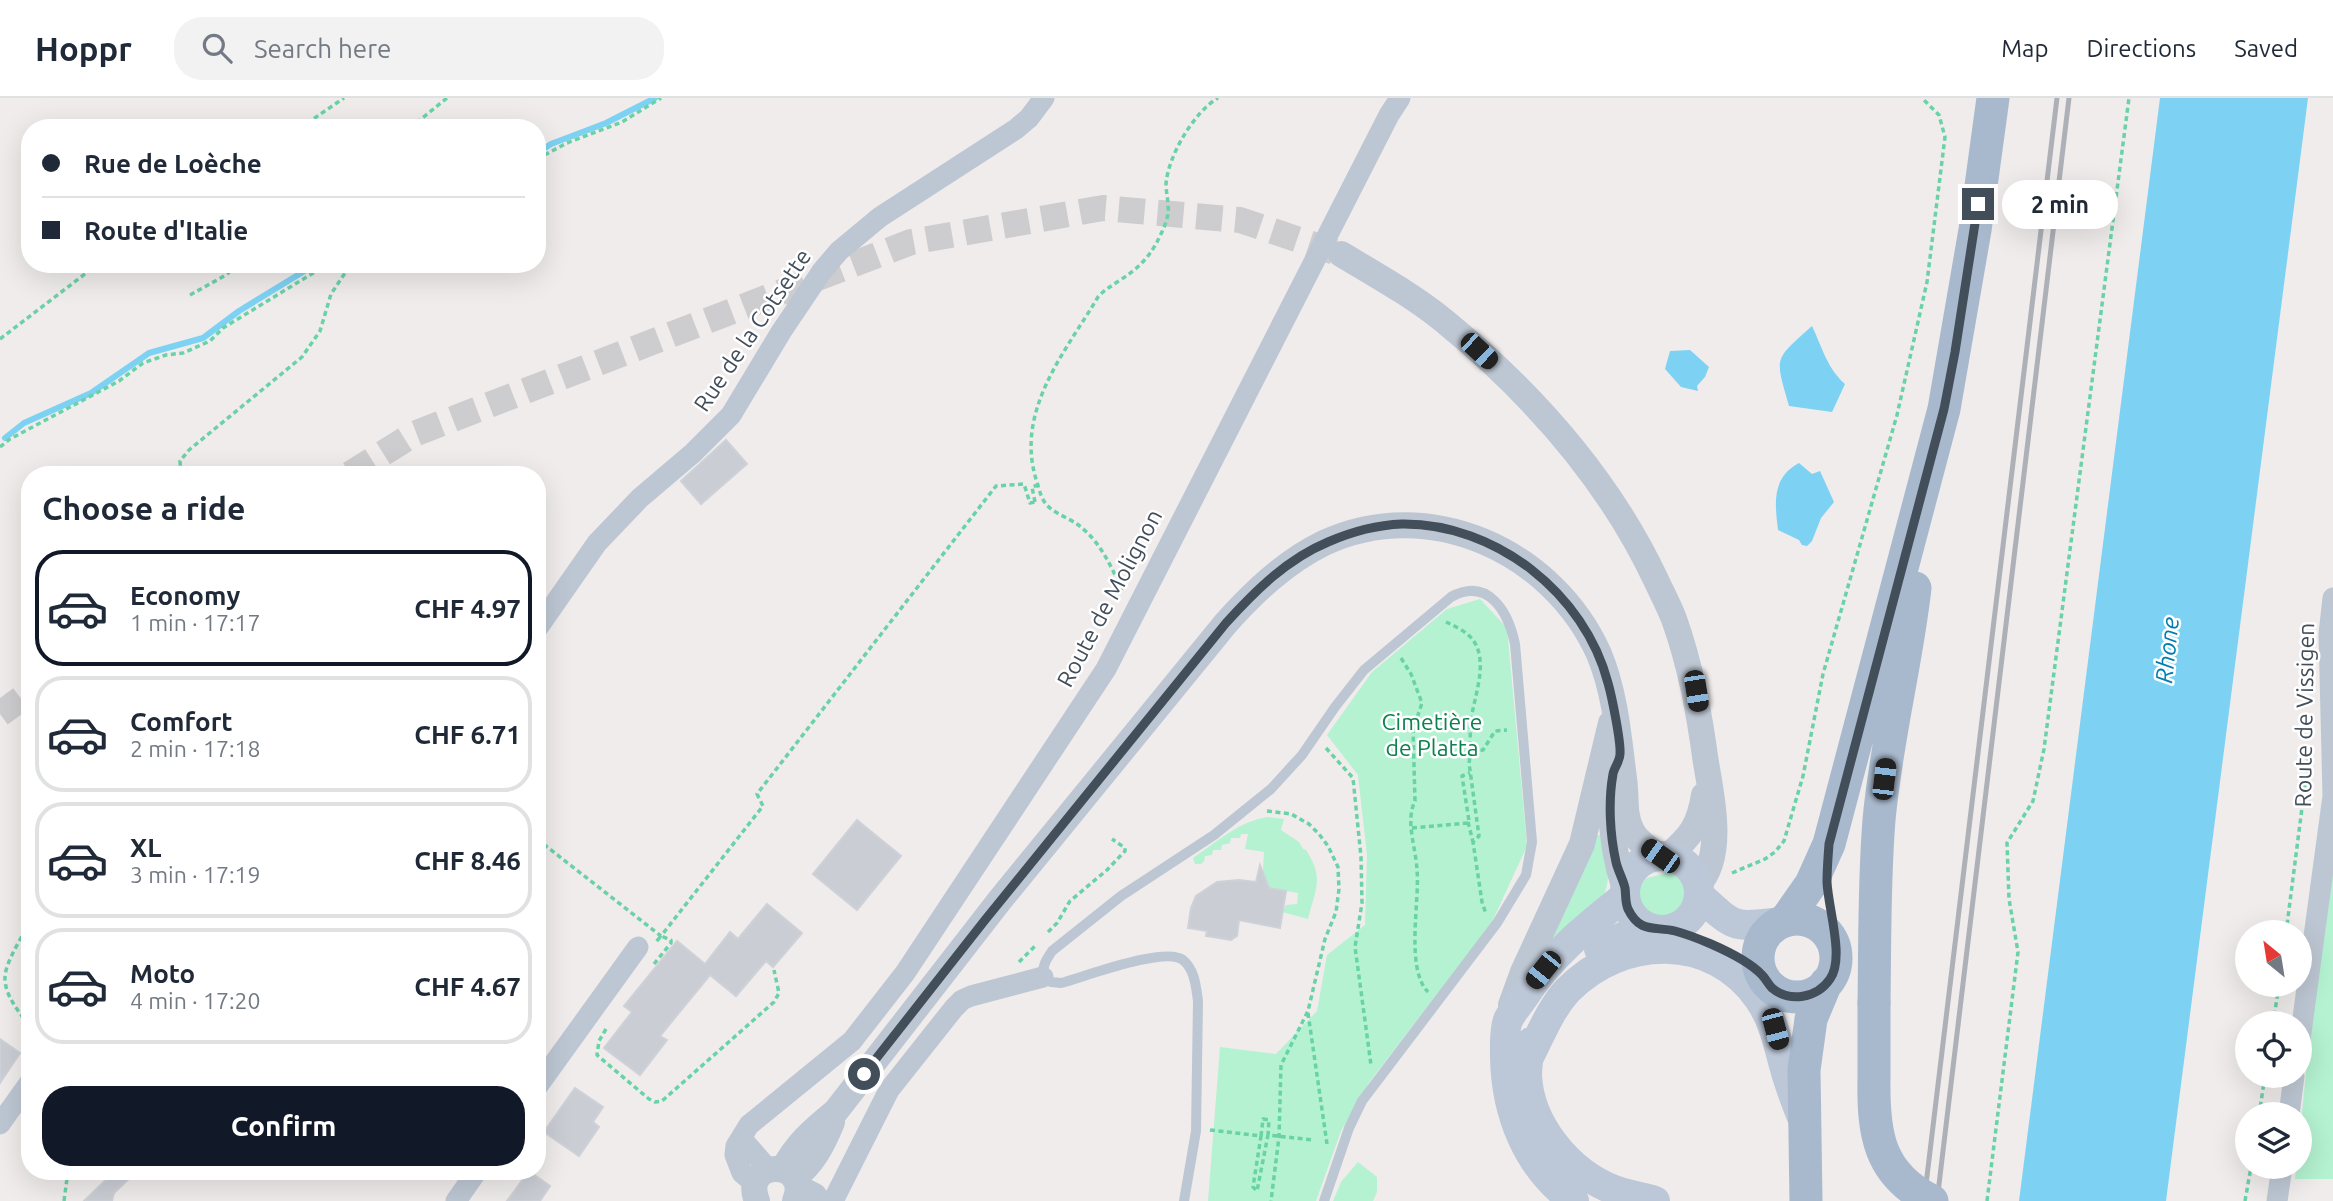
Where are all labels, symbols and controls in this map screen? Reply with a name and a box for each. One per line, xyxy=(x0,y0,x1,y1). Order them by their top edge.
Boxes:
search box xyxy=(174,17,664,80)
icon: search xyxy=(198,29,236,67)
text: Hoppr xyxy=(35,30,132,67)
text: Search here xyxy=(254,34,391,63)
text: Map xyxy=(2001,35,2048,62)
text: Directions xyxy=(2086,35,2196,62)
text: Saved xyxy=(2234,35,2298,62)
text: Rue de Loèche xyxy=(84,149,262,178)
callout: 2 min xyxy=(2002,180,2118,228)
route end xyxy=(1962,188,1994,220)
text: 2 min xyxy=(2031,192,2089,217)
text: Route d'Italie xyxy=(84,216,248,245)
street label: Rue de la Cotsette xyxy=(689,244,815,416)
car xyxy=(1457,329,1502,373)
text: Choose a ride xyxy=(42,490,245,526)
street label: Route de Molignon xyxy=(1052,505,1166,691)
icon: car xyxy=(46,577,109,640)
text: Economy xyxy=(130,581,240,610)
text: CHF 4.97 xyxy=(414,594,521,623)
text: 1 min · 17:17 xyxy=(130,610,261,635)
water label: Rhone xyxy=(2150,616,2184,684)
street label: Route de Vissigen xyxy=(2290,622,2318,808)
car xyxy=(1683,669,1710,713)
icon: car xyxy=(46,703,109,766)
text: Comfort xyxy=(130,707,233,736)
park label: Cimetière de Platta xyxy=(1382,709,1482,760)
text: CHF 6.71 xyxy=(414,720,521,749)
text: 2 min · 17:18 xyxy=(130,736,261,761)
car xyxy=(1872,757,1897,801)
icon: car xyxy=(46,829,109,892)
text: XL xyxy=(130,833,161,862)
car xyxy=(1637,835,1684,877)
text: CHF 8.46 xyxy=(414,846,521,875)
text: 3 min · 17:19 xyxy=(130,862,261,887)
north arrow xyxy=(2235,920,2312,998)
map controls xyxy=(2235,920,2312,1179)
car xyxy=(1522,947,1565,993)
icon: car xyxy=(46,955,109,1018)
text: Moto xyxy=(130,959,195,988)
text: CHF 4.67 xyxy=(414,972,521,1001)
text: 4 min · 17:20 xyxy=(130,988,261,1013)
car xyxy=(1760,1006,1791,1052)
button: locate xyxy=(2235,1011,2312,1088)
route start xyxy=(848,1058,880,1090)
button: Confirm xyxy=(42,1086,525,1166)
button: layers xyxy=(2235,1102,2312,1179)

